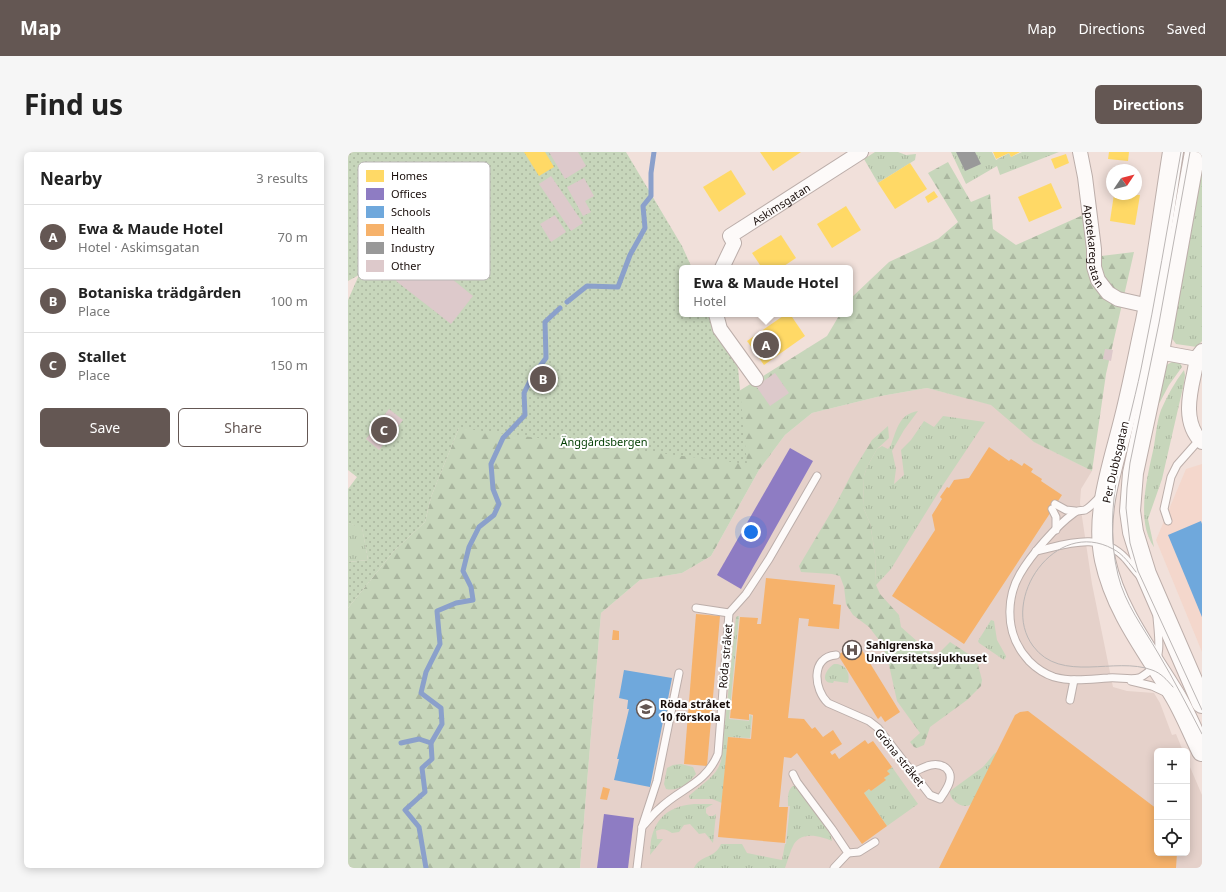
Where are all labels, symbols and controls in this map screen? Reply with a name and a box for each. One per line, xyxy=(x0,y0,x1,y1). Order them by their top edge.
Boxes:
text: Map xyxy=(20,15,61,41)
text: Map xyxy=(1027,19,1056,38)
text: Directions xyxy=(1078,19,1145,38)
text: Saved xyxy=(1167,19,1206,38)
text: Find us xyxy=(24,85,123,123)
button: Directions xyxy=(1095,85,1202,124)
legend xyxy=(358,162,490,280)
north arrow xyxy=(1106,164,1142,200)
text: Nearby xyxy=(40,167,102,190)
text: Homes xyxy=(391,168,428,183)
text: 3 results xyxy=(256,169,308,187)
street label: Askimsgatan xyxy=(749,179,813,228)
text: Offices xyxy=(391,186,427,201)
text: Schools xyxy=(391,204,431,219)
street label: Apotekaregatan xyxy=(1081,204,1108,290)
text: Ewa & Maude Hotel xyxy=(78,218,223,238)
text: Health xyxy=(391,222,425,237)
text: A xyxy=(49,228,58,246)
text: 70 m xyxy=(278,228,308,246)
text: Hotel · Askimsgatan xyxy=(78,238,200,256)
text: Industry xyxy=(391,240,435,255)
text: Other xyxy=(391,258,422,273)
popup xyxy=(679,265,853,317)
text: Ewa & Maude Hotel xyxy=(693,272,839,292)
text: Botaniska trädgården xyxy=(78,282,241,302)
text: B xyxy=(49,292,57,310)
text: 100 m xyxy=(270,292,308,310)
text: Hotel xyxy=(693,292,726,310)
text: Place xyxy=(78,302,110,320)
pin: A xyxy=(753,330,779,360)
text: Stallet xyxy=(78,346,126,366)
text: C xyxy=(49,356,57,374)
text: 150 m xyxy=(270,356,308,374)
pin: B xyxy=(530,364,556,394)
text: Place xyxy=(78,366,110,384)
button: Save xyxy=(40,408,170,447)
button: Share xyxy=(178,408,308,447)
pin: C xyxy=(371,415,397,445)
street label: Per Dubbsgatan xyxy=(1098,420,1132,504)
park label: Änggårdsbergen xyxy=(560,434,648,449)
your location xyxy=(741,522,761,542)
street label: Röda stråket xyxy=(715,623,735,689)
place label: Sahlgrenska Universitetssjukhuset xyxy=(866,637,987,665)
hospital icon: Sahlgrenska Universitetssjukhuset xyxy=(841,639,863,661)
place label: Röda stråket 10 förskola xyxy=(660,696,730,724)
school or university icon: Röda stråket 10 förskola xyxy=(635,698,657,720)
street label: Gröna stråket xyxy=(872,725,928,789)
map controls xyxy=(1154,748,1190,856)
button: + xyxy=(1154,748,1190,784)
button: − xyxy=(1154,784,1190,820)
button: locate xyxy=(1154,820,1190,856)

